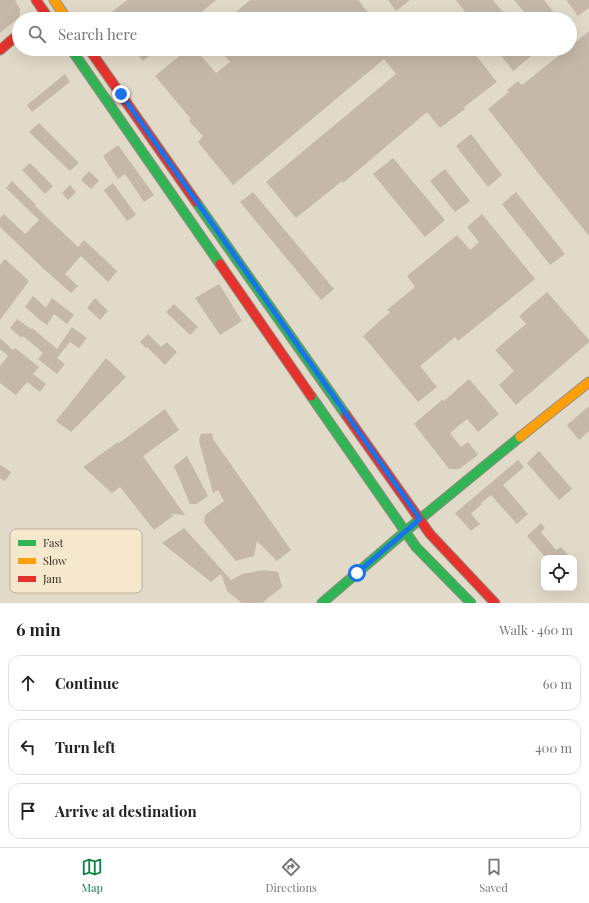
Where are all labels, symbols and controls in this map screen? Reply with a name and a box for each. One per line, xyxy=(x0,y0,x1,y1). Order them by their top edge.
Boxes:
search box xyxy=(12,12,577,56)
icon: search xyxy=(26,23,48,45)
text: Search here xyxy=(58,24,137,44)
route end xyxy=(112,85,130,103)
legend xyxy=(10,529,142,593)
text: Fast xyxy=(43,535,63,550)
text: Slow xyxy=(43,553,67,568)
map controls xyxy=(541,555,577,591)
button: locate xyxy=(541,555,577,591)
route start xyxy=(348,564,366,582)
text: Jam xyxy=(42,571,62,586)
text: 6 min xyxy=(16,618,61,640)
text: Walk · 460 m xyxy=(499,621,573,638)
icon: ahead xyxy=(17,672,39,694)
text: Continue xyxy=(55,673,119,693)
text: 60 m xyxy=(543,675,572,692)
icon: left xyxy=(17,736,39,758)
text: Turn left xyxy=(55,737,116,757)
text: 400 m xyxy=(535,739,572,756)
icon: arrive xyxy=(17,800,39,822)
text: Arrive at destination xyxy=(55,801,197,821)
tab: Map xyxy=(81,856,103,895)
tab: Directions xyxy=(265,856,317,895)
tab: Saved xyxy=(479,856,508,895)

